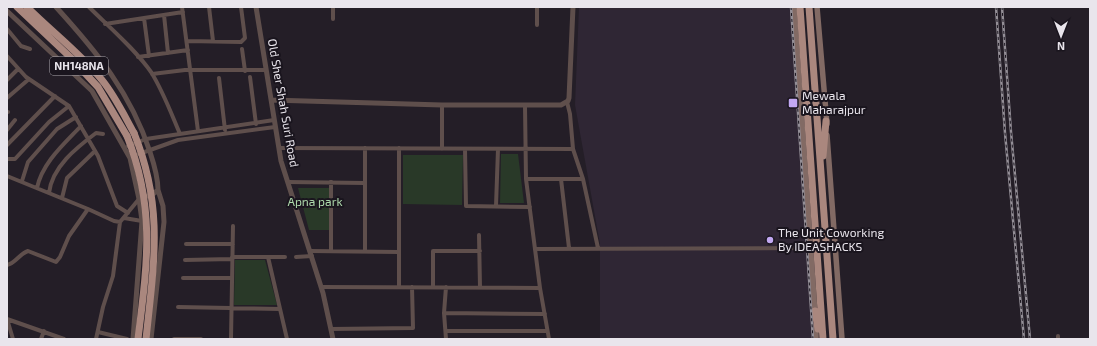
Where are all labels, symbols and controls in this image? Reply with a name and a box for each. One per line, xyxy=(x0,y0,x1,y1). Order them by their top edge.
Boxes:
north arrow xyxy=(1041,16,1081,56)
street label: Old Sher Shah Suri Road xyxy=(266,38,302,168)
text: N xyxy=(1057,40,1065,53)
road number: NH148NA xyxy=(50,57,108,75)
place label: Mewala Maharajpur xyxy=(802,88,866,117)
marker: Mewala Maharajpur xyxy=(787,97,799,109)
park label: Apna park xyxy=(287,194,343,208)
place label: The Unit Coworking By IDEASHACKS xyxy=(778,225,884,253)
marker: The Unit Coworking By IDEASHACKS xyxy=(765,235,775,245)

